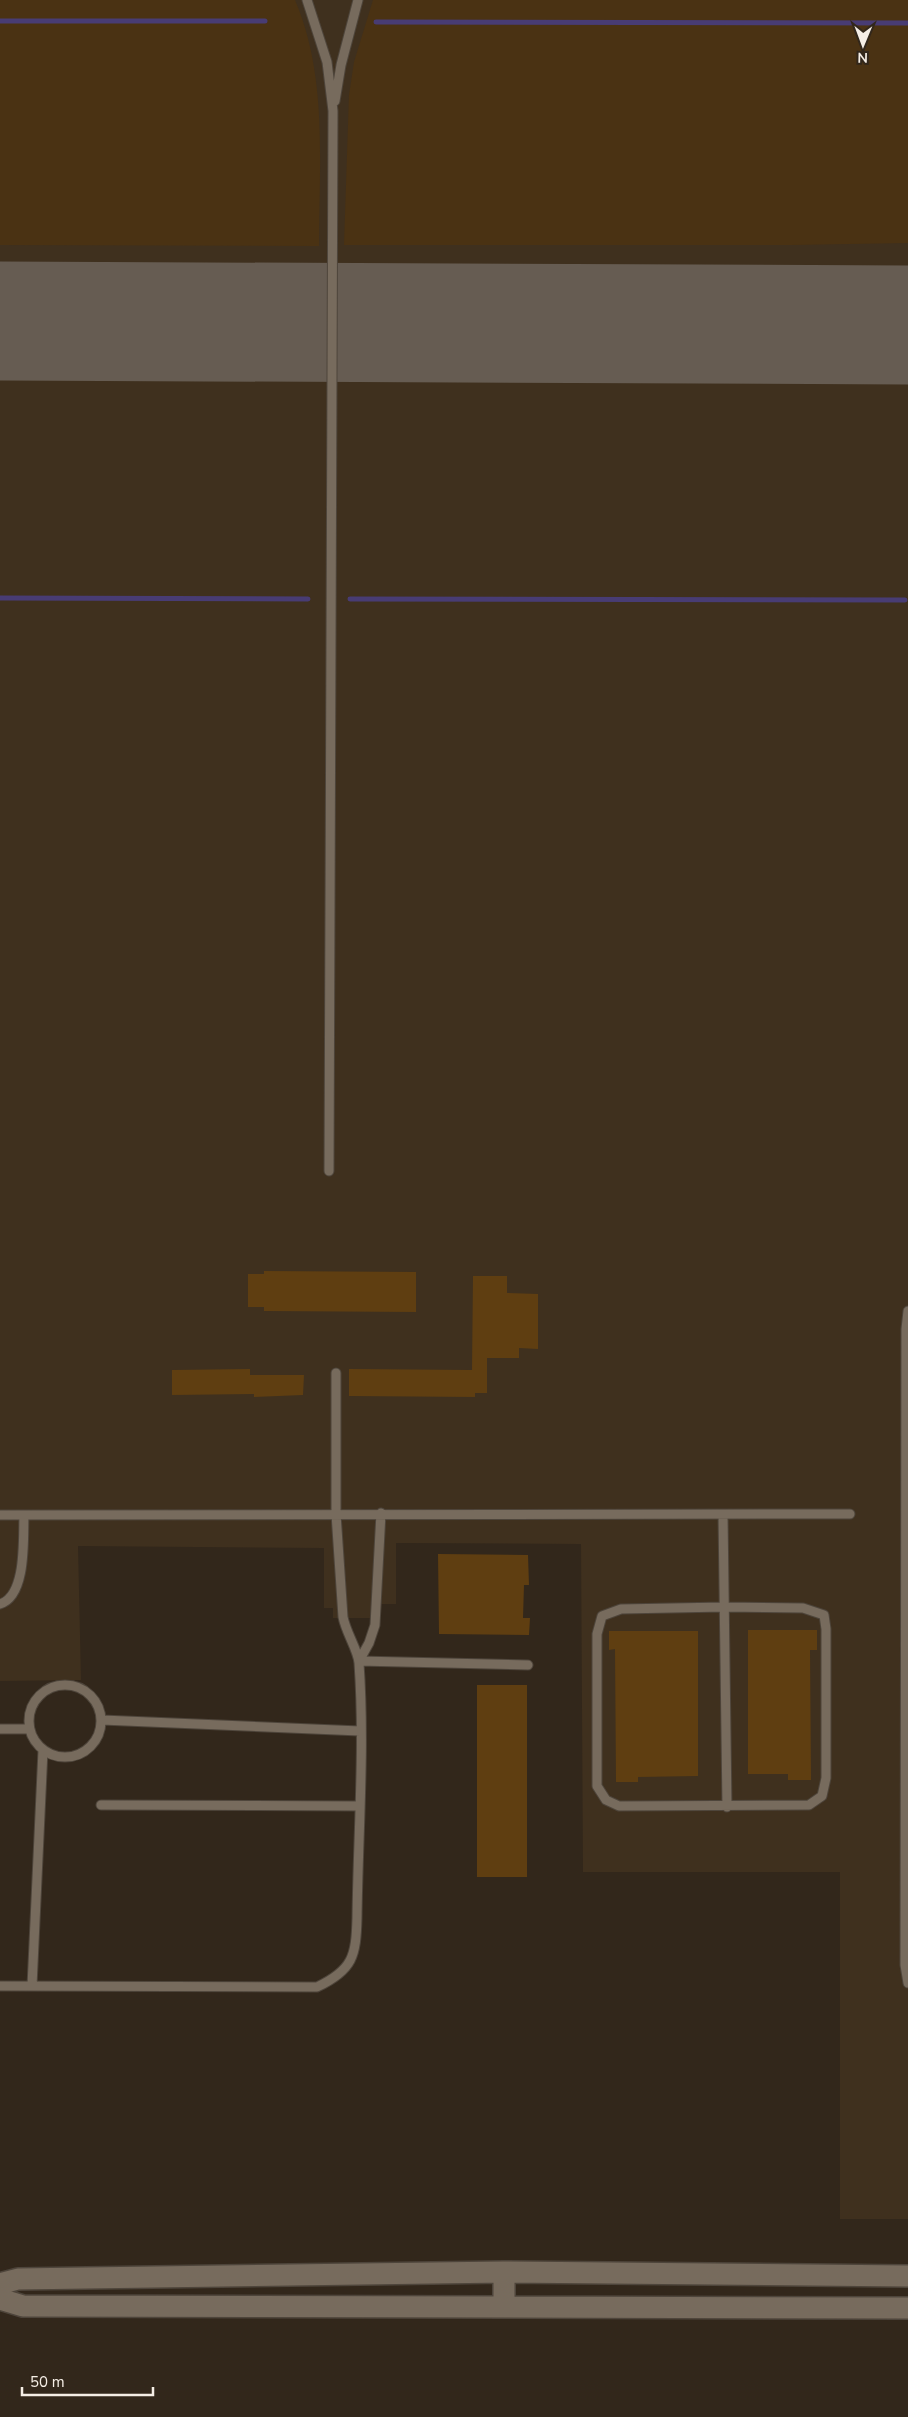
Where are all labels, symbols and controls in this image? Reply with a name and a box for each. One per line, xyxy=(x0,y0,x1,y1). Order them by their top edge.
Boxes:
north arrow xyxy=(838,20,888,70)
text: N xyxy=(857,48,868,67)
scale bar xyxy=(22,2364,154,2396)
text: 50 m xyxy=(30,2372,65,2392)

